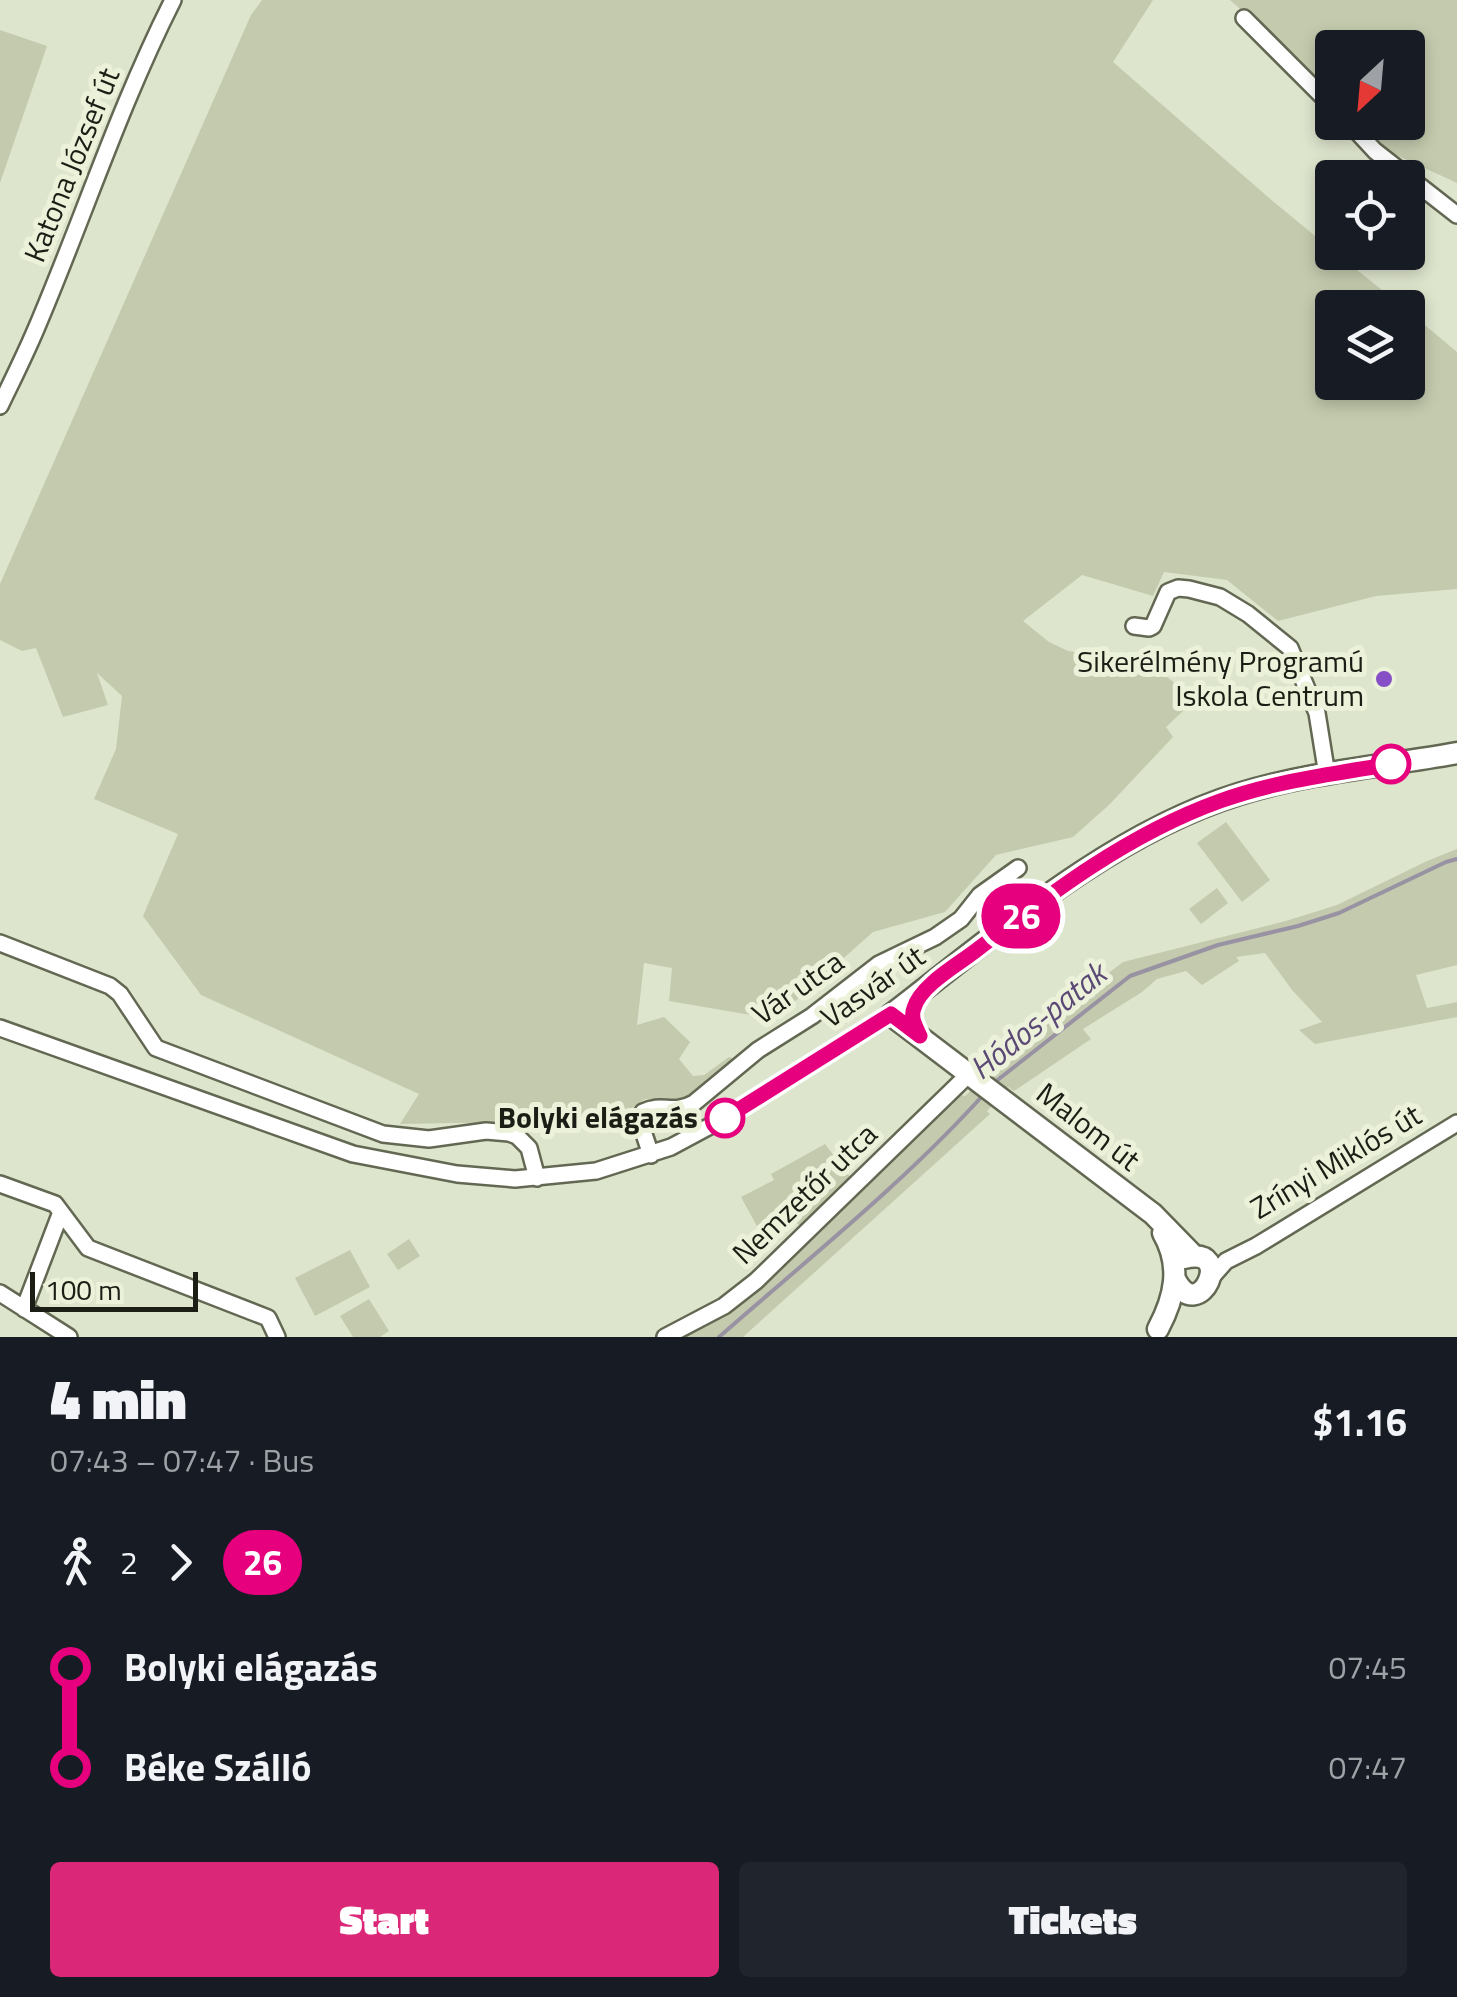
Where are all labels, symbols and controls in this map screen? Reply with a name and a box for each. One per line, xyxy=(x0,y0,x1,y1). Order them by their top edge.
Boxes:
north arrow xyxy=(1315,30,1425,140)
map controls xyxy=(1315,30,1425,400)
street label: Katona József út xyxy=(11,60,131,269)
button: locate xyxy=(1315,160,1425,270)
button: layers xyxy=(1315,290,1425,400)
place label: Sikerélmény Programú Iskola Centrum xyxy=(1077,638,1364,718)
marker: Sikerélmény Programú Iskola Centrum xyxy=(1373,668,1395,690)
unlabelled marker xyxy=(1372,745,1410,783)
line badge: 26 xyxy=(976,884,1066,948)
text: 26 xyxy=(1001,889,1041,943)
street label: Vasvár út xyxy=(811,933,934,1039)
street label: Vár utca xyxy=(742,939,853,1036)
water label: Hódos-patak xyxy=(959,948,1119,1090)
street label: Malom út xyxy=(1027,1071,1151,1182)
street label: Zrínyi Miklós út xyxy=(1241,1092,1430,1230)
place label: Bolyki elágazás xyxy=(498,1094,698,1140)
marker: Bolyki elágazás xyxy=(706,1099,744,1137)
street label: Nemzetőr utca xyxy=(721,1112,888,1275)
scale bar xyxy=(30,1267,198,1312)
text: 100 m xyxy=(45,1268,122,1311)
text: 4 min xyxy=(50,1357,187,1440)
text: $1.16 xyxy=(1312,1393,1407,1451)
text: 07:43 – 07:47 · Bus xyxy=(50,1436,314,1484)
icon: walk xyxy=(50,1535,105,1590)
icon: forward xyxy=(153,1535,208,1590)
text: 26 xyxy=(243,1535,282,1589)
text: 2 xyxy=(120,1538,138,1586)
text: Bolyki elágazás xyxy=(124,1638,378,1696)
text: 07:45 xyxy=(1328,1643,1407,1691)
text: Béke Szálló xyxy=(124,1738,312,1796)
text: 07:47 xyxy=(1328,1743,1407,1791)
button: Start xyxy=(50,1862,719,1977)
button: Tickets xyxy=(739,1862,1407,1977)

